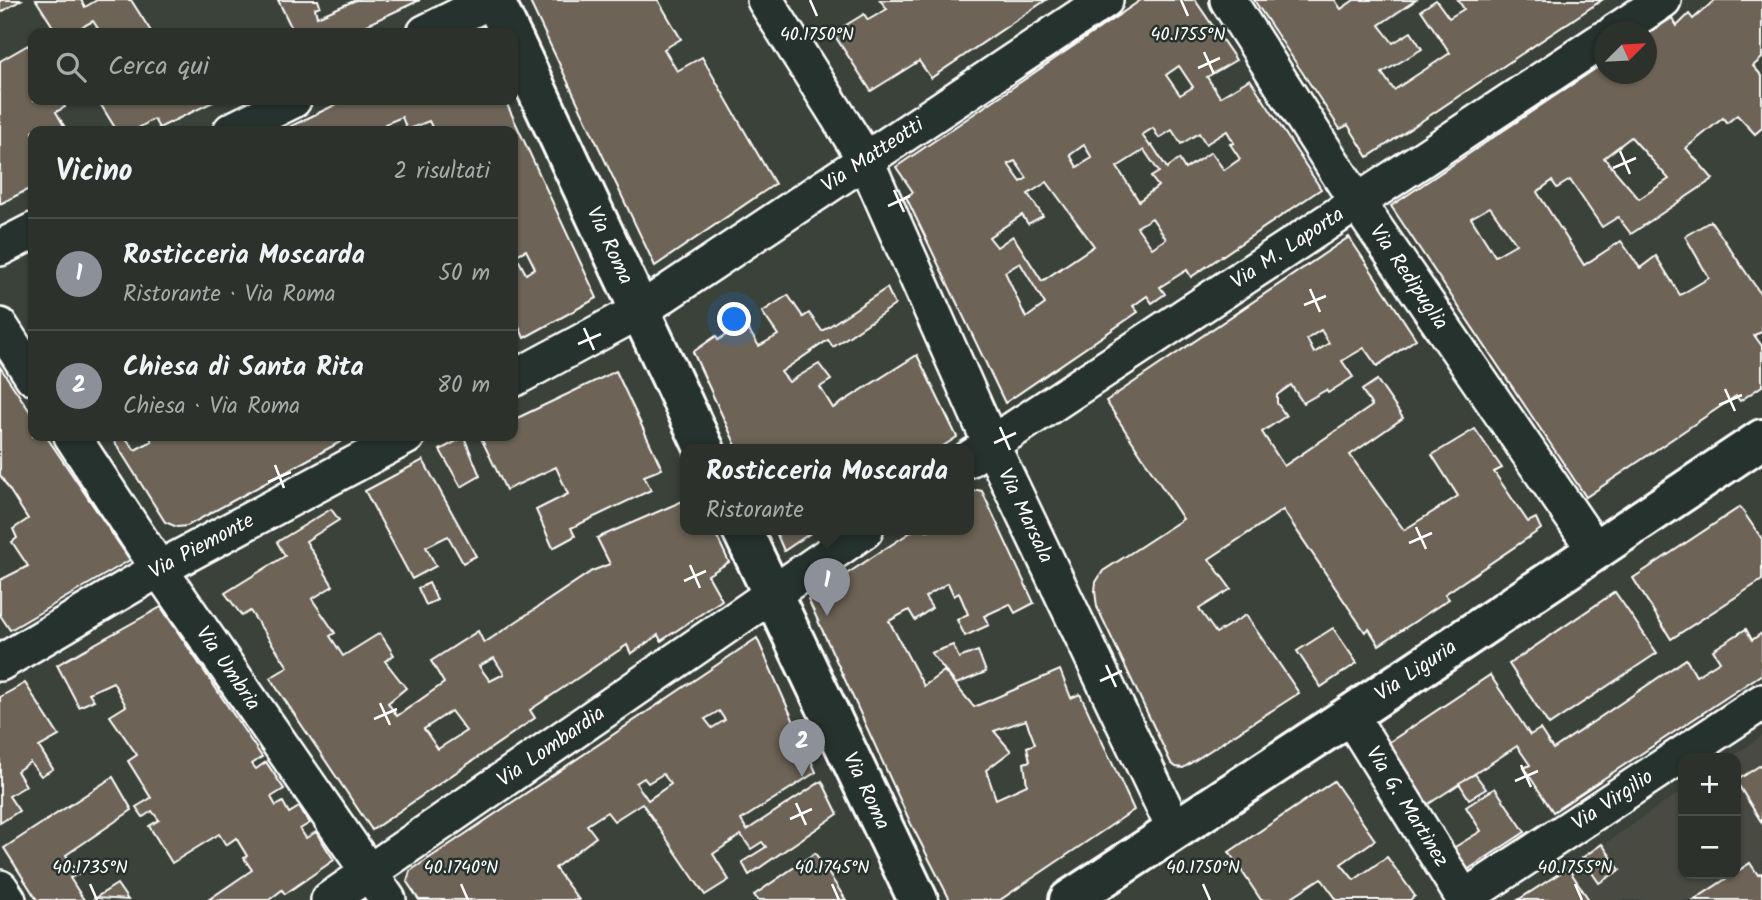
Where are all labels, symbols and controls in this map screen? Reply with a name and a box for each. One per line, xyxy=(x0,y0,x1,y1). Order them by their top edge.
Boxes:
text: 40.1750°N xyxy=(780,21,854,50)
text: 40.1755°N xyxy=(1151,21,1225,50)
north arrow xyxy=(1594,21,1657,84)
search box xyxy=(28,28,518,105)
text: Cerca qui xyxy=(108,46,209,88)
icon: search xyxy=(52,48,90,86)
street label: Via Matteotti xyxy=(815,108,931,202)
text: Vicino xyxy=(56,148,133,196)
text: 2 risultati xyxy=(394,154,490,190)
street label: Via M. Laporta xyxy=(1224,199,1351,298)
street label: Via Roma xyxy=(577,201,642,290)
street label: Via Redipuglia xyxy=(1361,218,1457,337)
text: Rosticceria Moscarda xyxy=(123,235,365,277)
text: 1 xyxy=(76,256,82,292)
text: 50 m xyxy=(439,256,490,292)
text: Ristorante · Via Roma xyxy=(123,277,336,313)
your location xyxy=(717,302,751,336)
text: Chiesa di Santa Rita xyxy=(123,347,364,389)
text: 2 xyxy=(72,368,86,404)
text: 80 m xyxy=(437,368,490,404)
text: Chiesa · Via Roma xyxy=(123,389,300,425)
popup xyxy=(680,444,974,535)
text: Rosticceria Moscarda xyxy=(706,451,948,493)
street label: Via Marsala xyxy=(988,463,1062,569)
text: Ristorante xyxy=(706,493,804,529)
street label: Via Piemonte xyxy=(143,504,261,588)
pin: 1 xyxy=(804,558,850,616)
street label: Via Umbria xyxy=(187,619,269,718)
street label: Via Liguria xyxy=(1368,631,1464,710)
street label: Via Lombardia xyxy=(490,697,612,796)
pin: 2 xyxy=(779,719,825,777)
street label: Via G. Martinez xyxy=(1357,740,1457,874)
street label: Via Roma xyxy=(833,746,899,835)
map controls xyxy=(1678,753,1741,879)
button: + xyxy=(1678,753,1741,816)
street label: Via Virgilio xyxy=(1565,761,1660,839)
button: − xyxy=(1678,816,1741,879)
text: 40.1735°N xyxy=(52,854,128,883)
text: 40.1740°N xyxy=(424,854,498,883)
text: 40.1745°N xyxy=(794,854,870,883)
text: 40.1750°N xyxy=(1166,854,1240,883)
text: 40.1755°N xyxy=(1538,854,1612,883)

